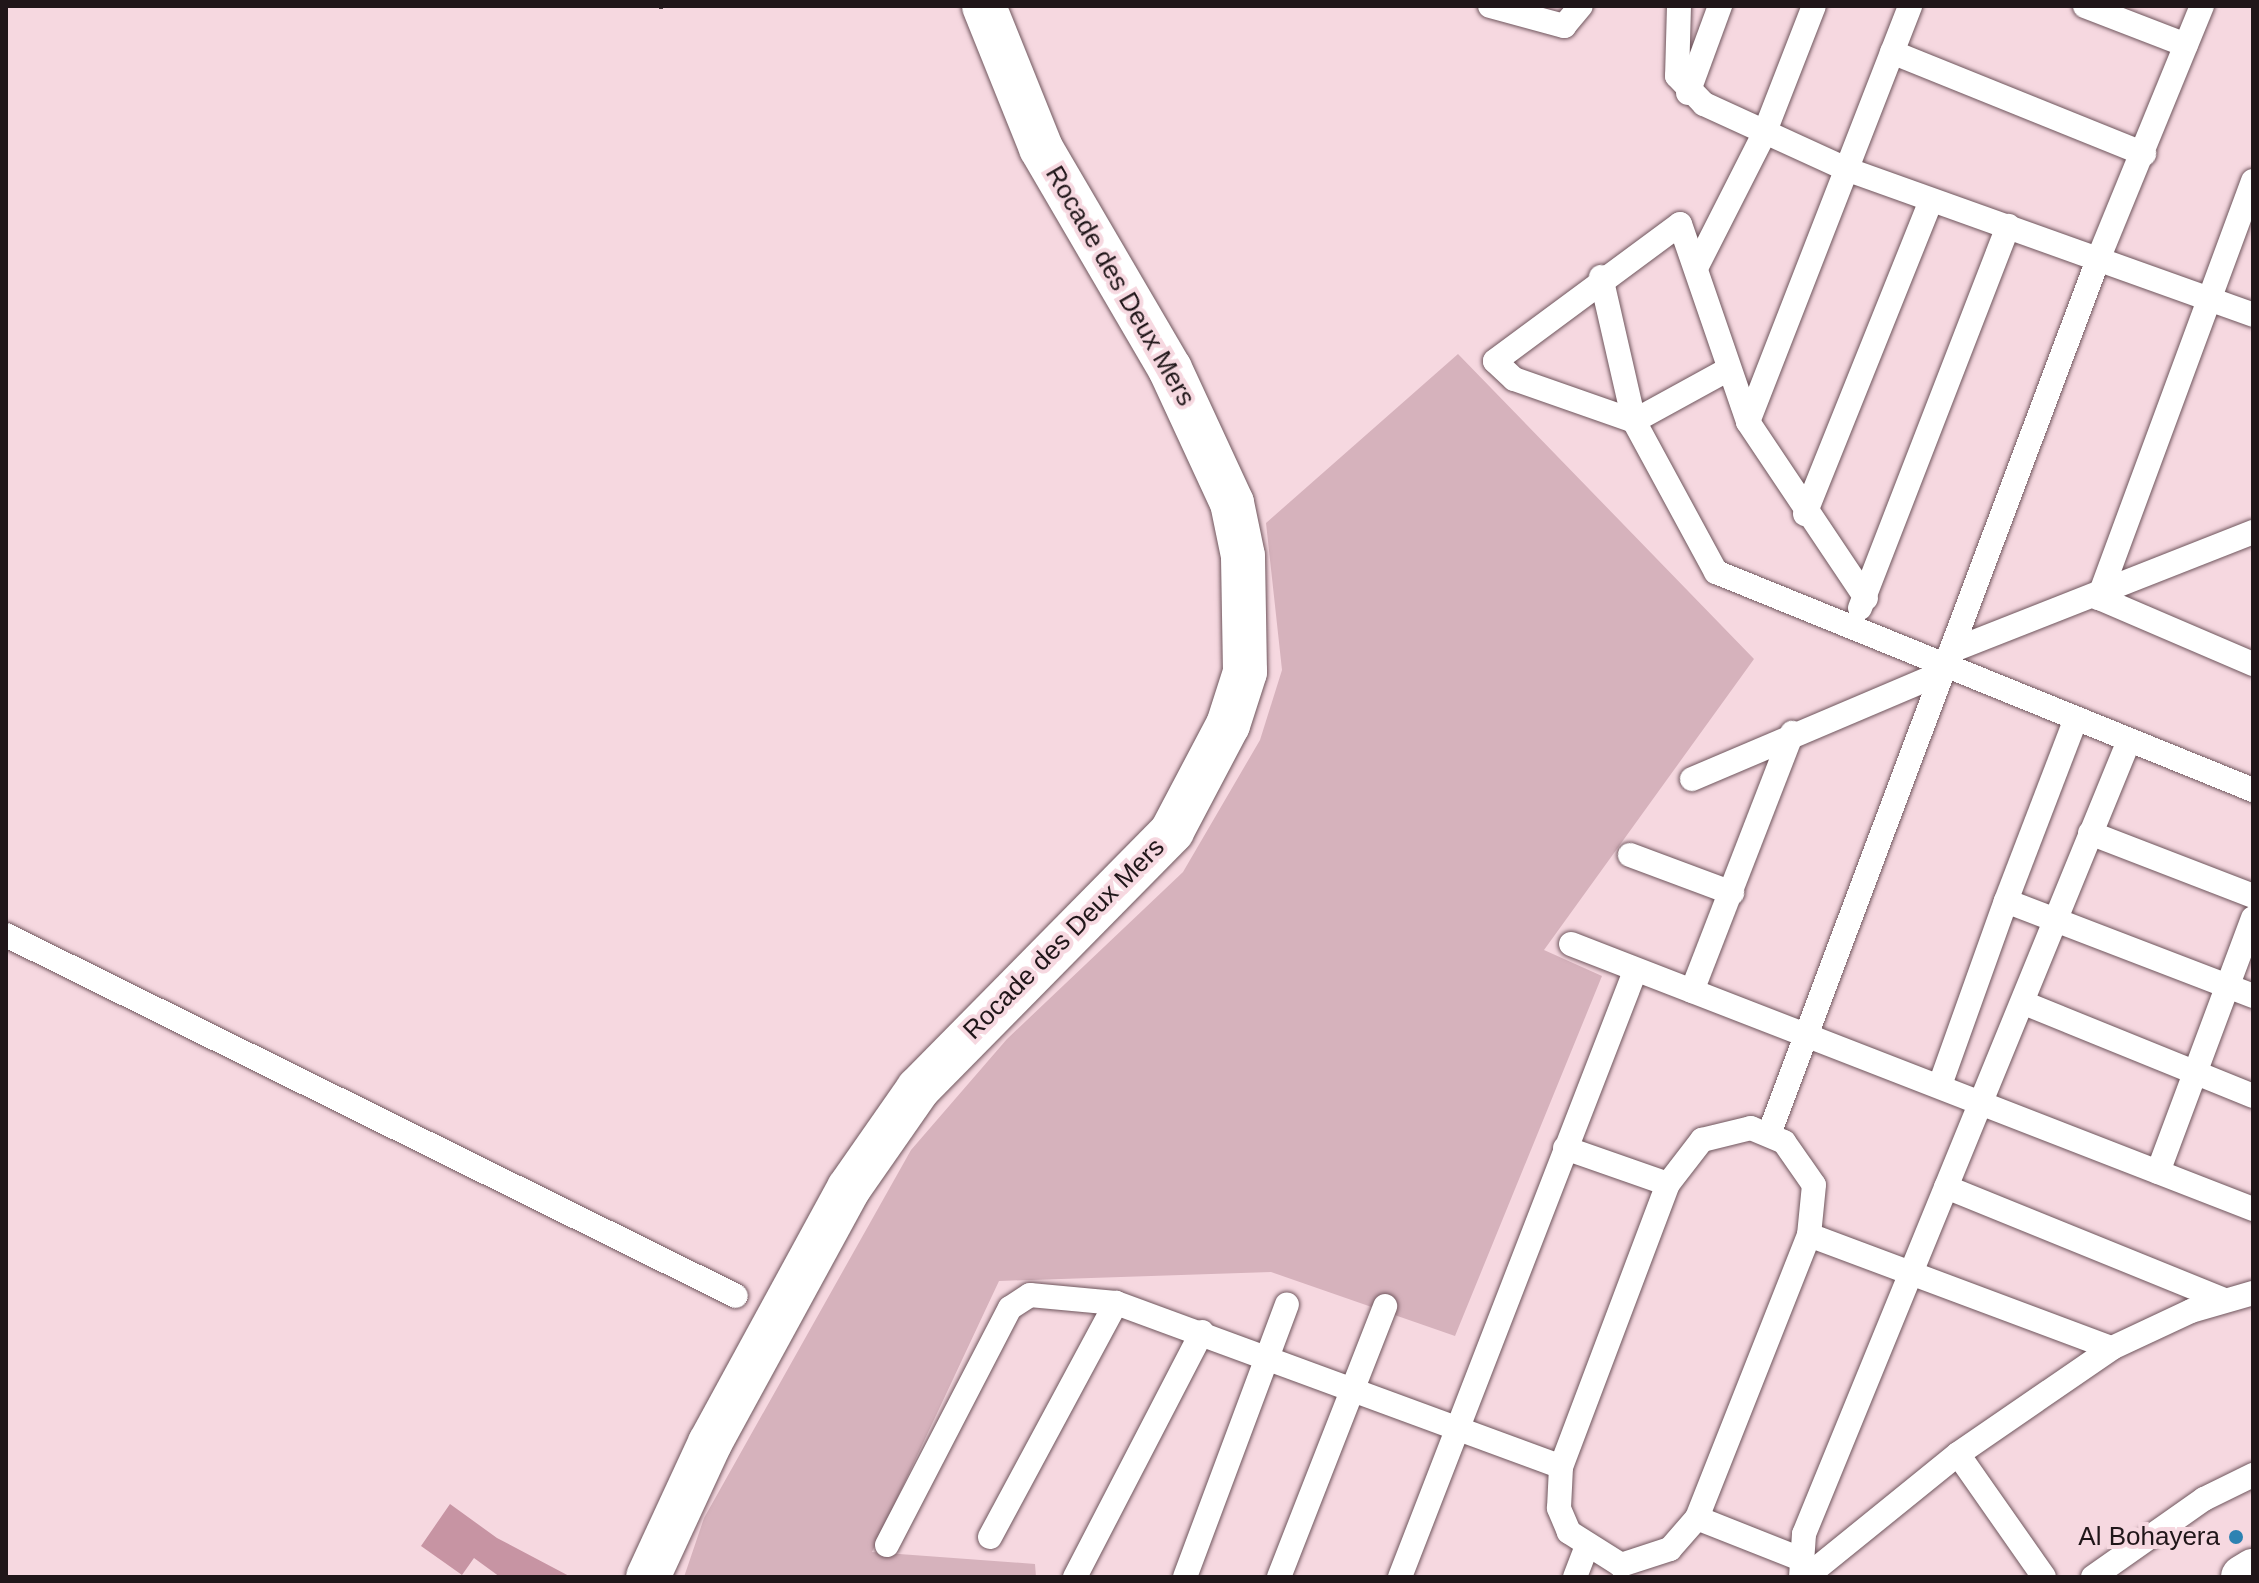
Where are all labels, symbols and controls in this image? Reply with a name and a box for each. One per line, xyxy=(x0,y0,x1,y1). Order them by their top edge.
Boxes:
street label: Rocade des Deux Mers xyxy=(1039,161,1201,411)
street label: Rocade des Deux Mers xyxy=(957,832,1171,1046)
place label: Al Bohayera xyxy=(2078,1521,2220,1553)
marker: Al Bohayera xyxy=(2227,1528,2245,1546)

